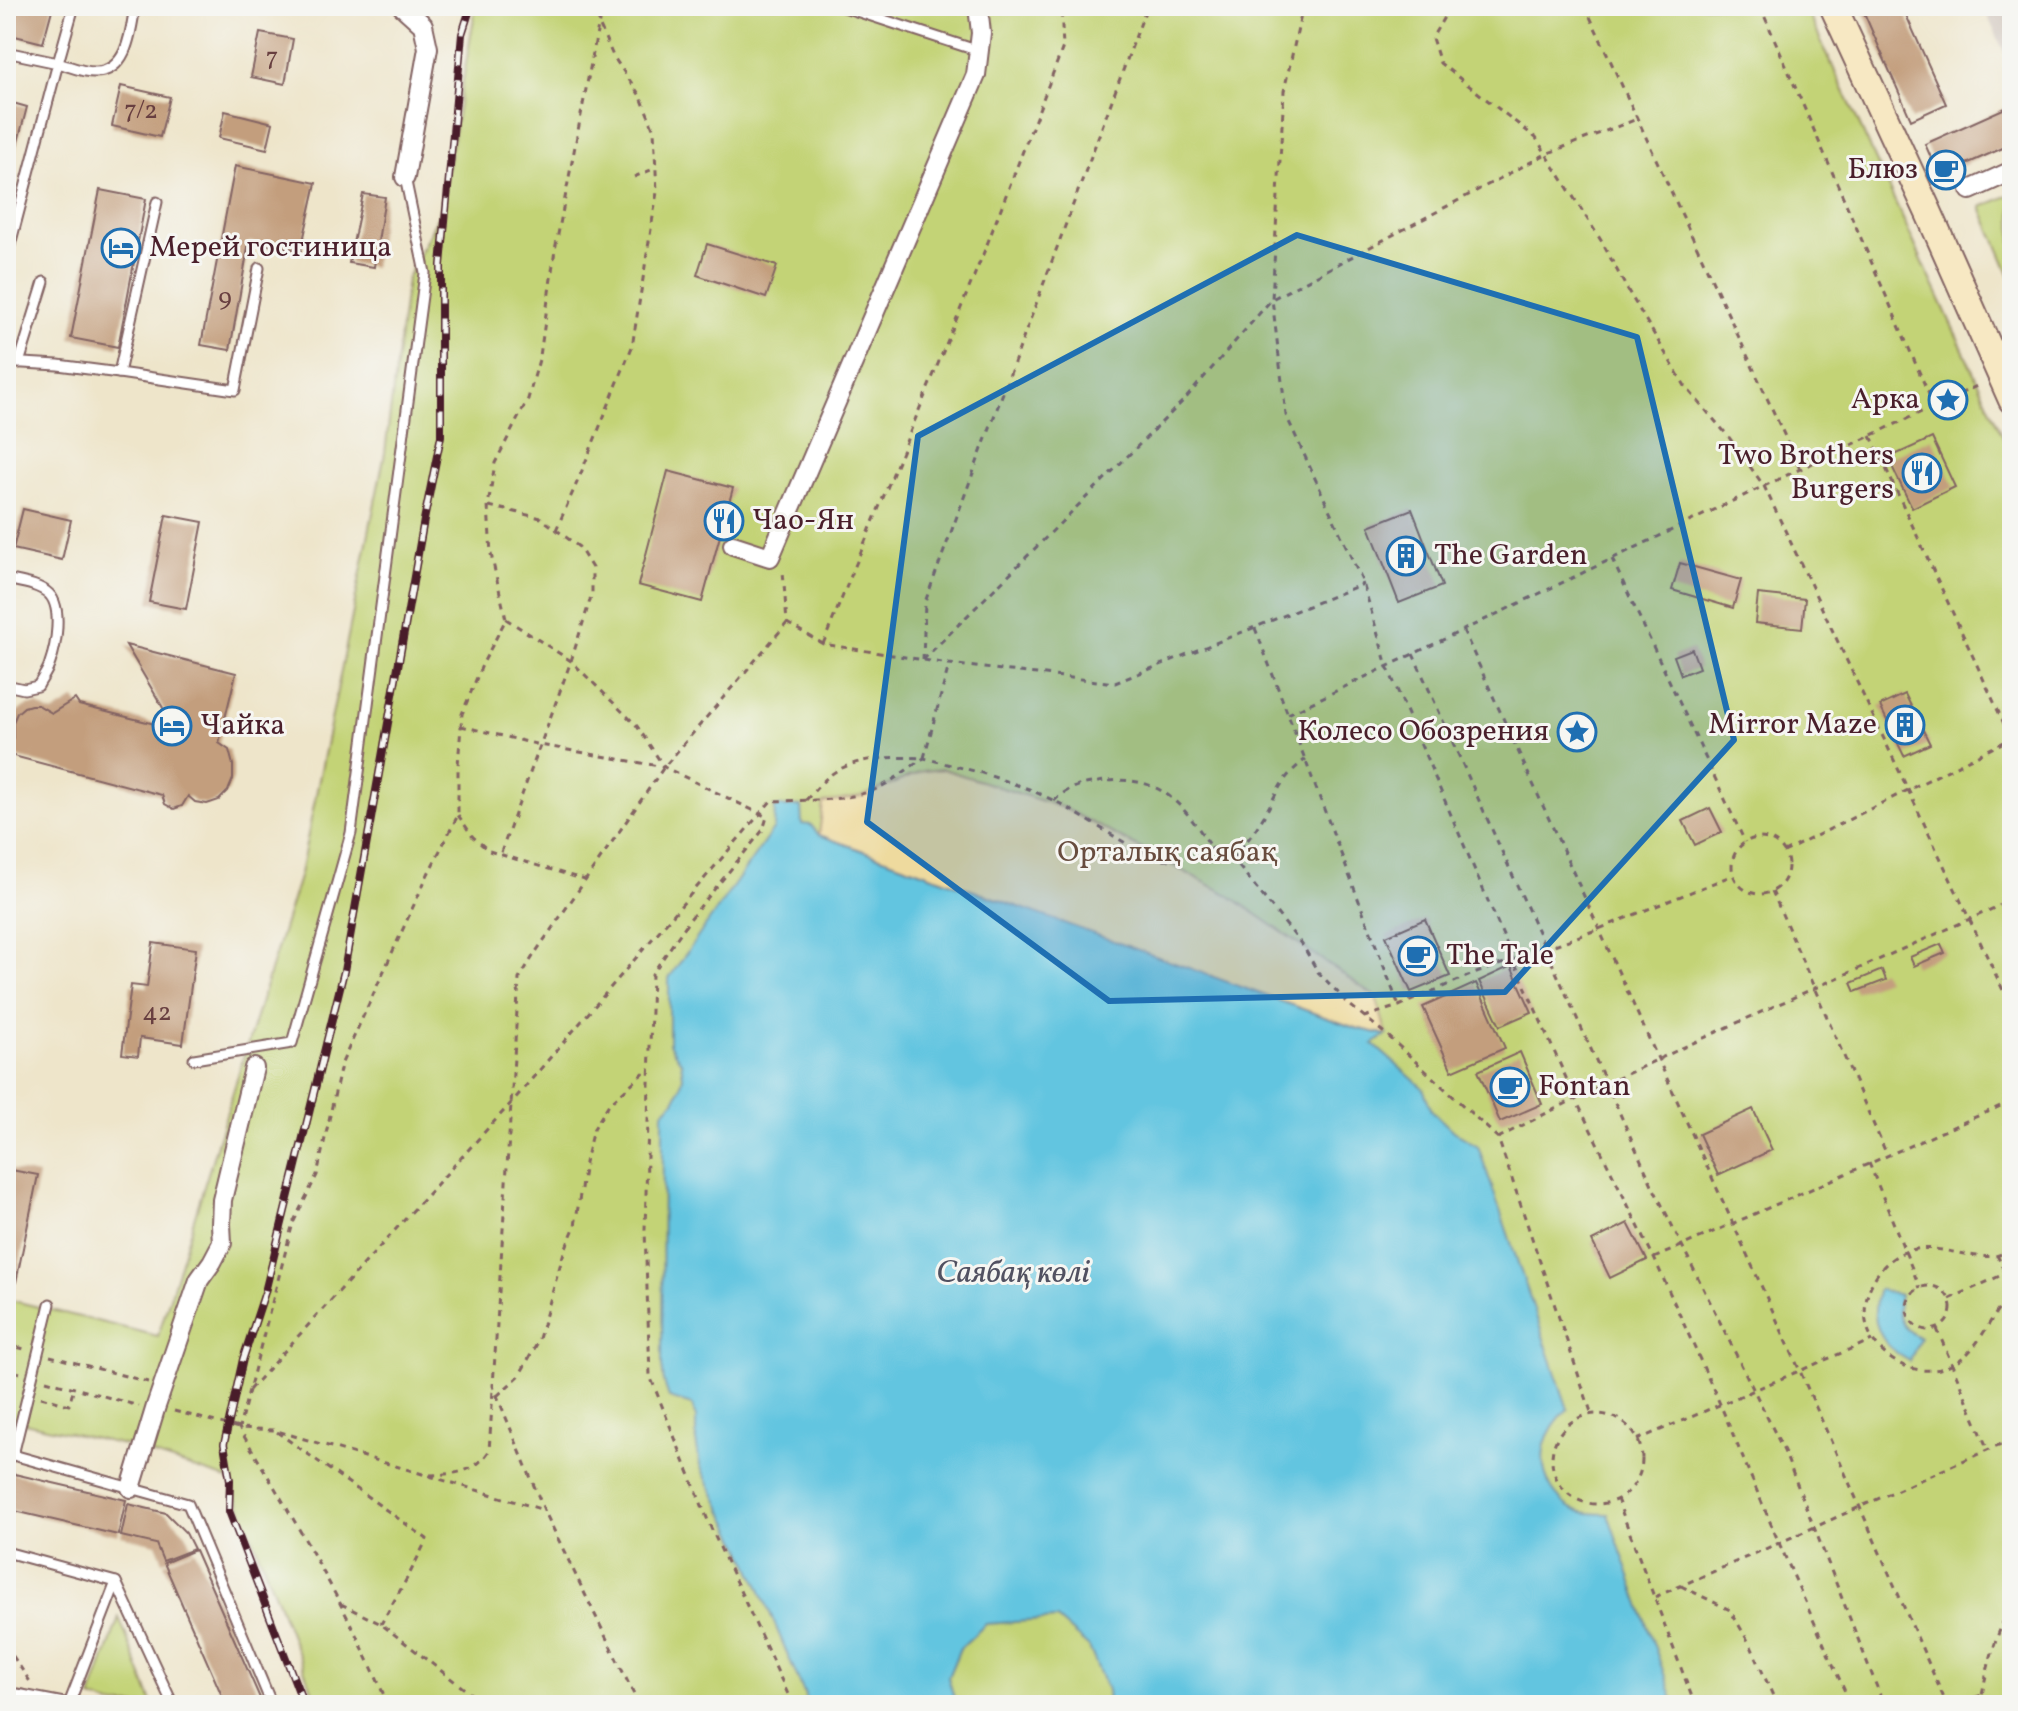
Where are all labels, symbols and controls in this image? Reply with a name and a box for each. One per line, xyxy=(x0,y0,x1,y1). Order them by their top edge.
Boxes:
house number: 7 xyxy=(266,40,278,76)
house number: 7/2 xyxy=(124,93,158,129)
place label: Блюз xyxy=(1847,149,1918,191)
cafe icon: Блюз xyxy=(1925,149,1967,191)
hotel icon: Мерей гостиница xyxy=(100,227,142,269)
place label: Мерей гостиница xyxy=(149,227,392,269)
house number: 9 xyxy=(218,280,232,316)
place label: Арка xyxy=(1851,379,1920,421)
place icon: Арка xyxy=(1927,379,1969,421)
place label: Two Brothers Burgers xyxy=(1718,435,1894,511)
restaurant icon: Two Brothers Burgers xyxy=(1901,452,1943,494)
restaurant icon: Чао-Ян xyxy=(703,500,745,542)
place label: Чао-Ян xyxy=(752,500,854,542)
building icon: The Garden xyxy=(1385,535,1427,577)
place label: The Garden xyxy=(1434,535,1588,577)
place label: Mirror Maze xyxy=(1708,704,1877,746)
building icon: Mirror Maze xyxy=(1884,704,1926,746)
hotel icon: Чайка xyxy=(151,705,193,747)
place label: Чайка xyxy=(200,705,285,747)
place label: Колесо Обозрения xyxy=(1298,711,1549,753)
place icon: Колесо Обозрения xyxy=(1556,711,1598,753)
park label: Орталық саябақ xyxy=(1057,832,1278,874)
cafe icon: The Tale xyxy=(1397,935,1439,977)
place label: The Tale xyxy=(1446,935,1554,977)
house number: 42 xyxy=(142,995,172,1031)
cafe icon: Fontan xyxy=(1489,1066,1531,1108)
place label: Fontan xyxy=(1538,1066,1631,1108)
water label: Саябақ көлі xyxy=(936,1252,1091,1296)

